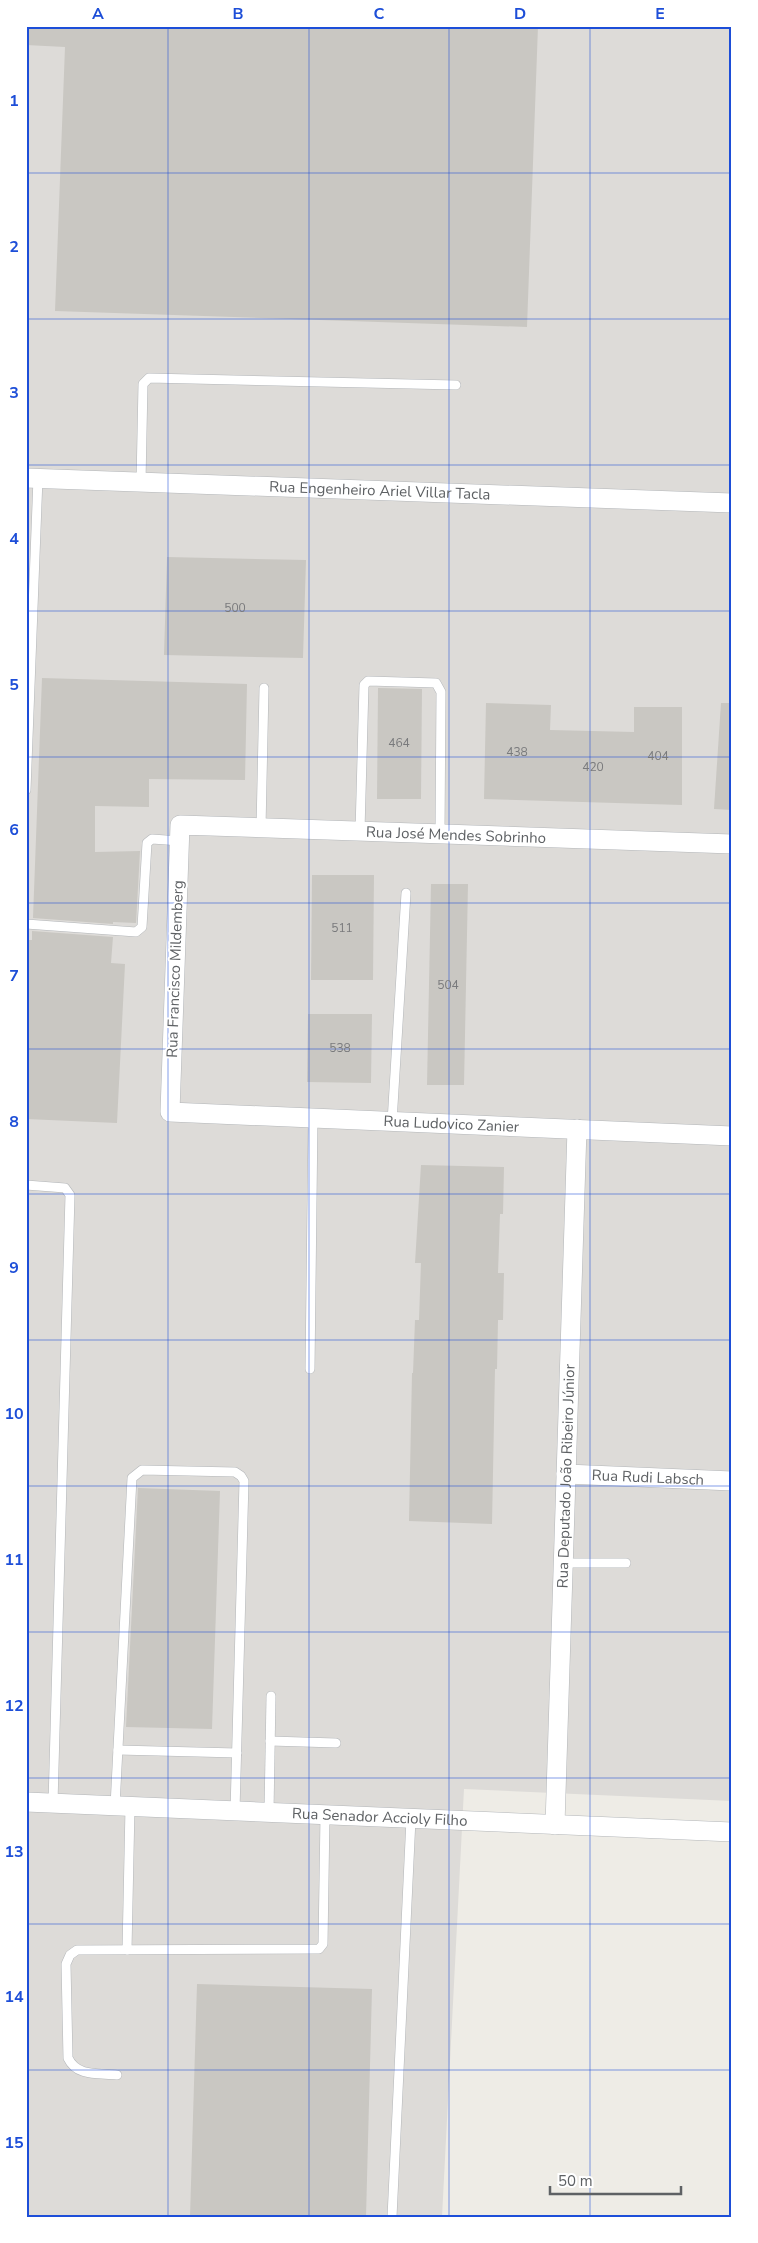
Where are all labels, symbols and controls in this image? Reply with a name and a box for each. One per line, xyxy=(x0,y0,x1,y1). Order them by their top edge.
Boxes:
text: A xyxy=(92,3,104,25)
text: B xyxy=(232,3,244,25)
text: C xyxy=(374,3,385,25)
text: D xyxy=(514,3,526,25)
text: E xyxy=(655,3,665,25)
text: 1 xyxy=(9,90,19,112)
text: 2 xyxy=(9,236,19,258)
text: 3 xyxy=(9,382,19,404)
street label: Rua Engenheiro Ariel Villar Tacla xyxy=(269,477,491,504)
text: 4 xyxy=(9,528,19,550)
house number: 500 xyxy=(224,600,246,616)
text: 5 xyxy=(9,674,19,696)
house number: 464 xyxy=(388,735,410,751)
house number: 438 xyxy=(506,744,528,760)
house number: 404 xyxy=(647,748,669,764)
house number: 420 xyxy=(582,759,604,775)
text: 6 xyxy=(9,819,19,841)
street label: Rua José Mendes Sobrinho xyxy=(366,822,546,848)
street label: Rua Francisco Mildemberg xyxy=(162,880,188,1058)
house number: 511 xyxy=(331,920,353,936)
text: 7 xyxy=(9,965,19,987)
house number: 504 xyxy=(437,977,459,993)
house number: 538 xyxy=(329,1040,351,1056)
text: 8 xyxy=(9,1111,19,1133)
street label: Rua Ludovico Zanier xyxy=(383,1111,520,1137)
text: 9 xyxy=(9,1257,19,1279)
street label: Rua Deputado João Ribeiro Júnior xyxy=(552,1363,580,1589)
text: 10 xyxy=(4,1403,24,1425)
street label: Rua Rudi Labsch xyxy=(591,1465,705,1490)
text: 11 xyxy=(4,1549,24,1571)
text: 12 xyxy=(4,1695,24,1717)
street label: Rua Senador Accioly Filho xyxy=(291,1803,468,1831)
text: 13 xyxy=(4,1841,24,1863)
text: 14 xyxy=(4,1986,24,2008)
text: 15 xyxy=(4,2132,24,2154)
scale bar xyxy=(550,2163,682,2195)
text: 50 m xyxy=(558,2171,593,2191)

